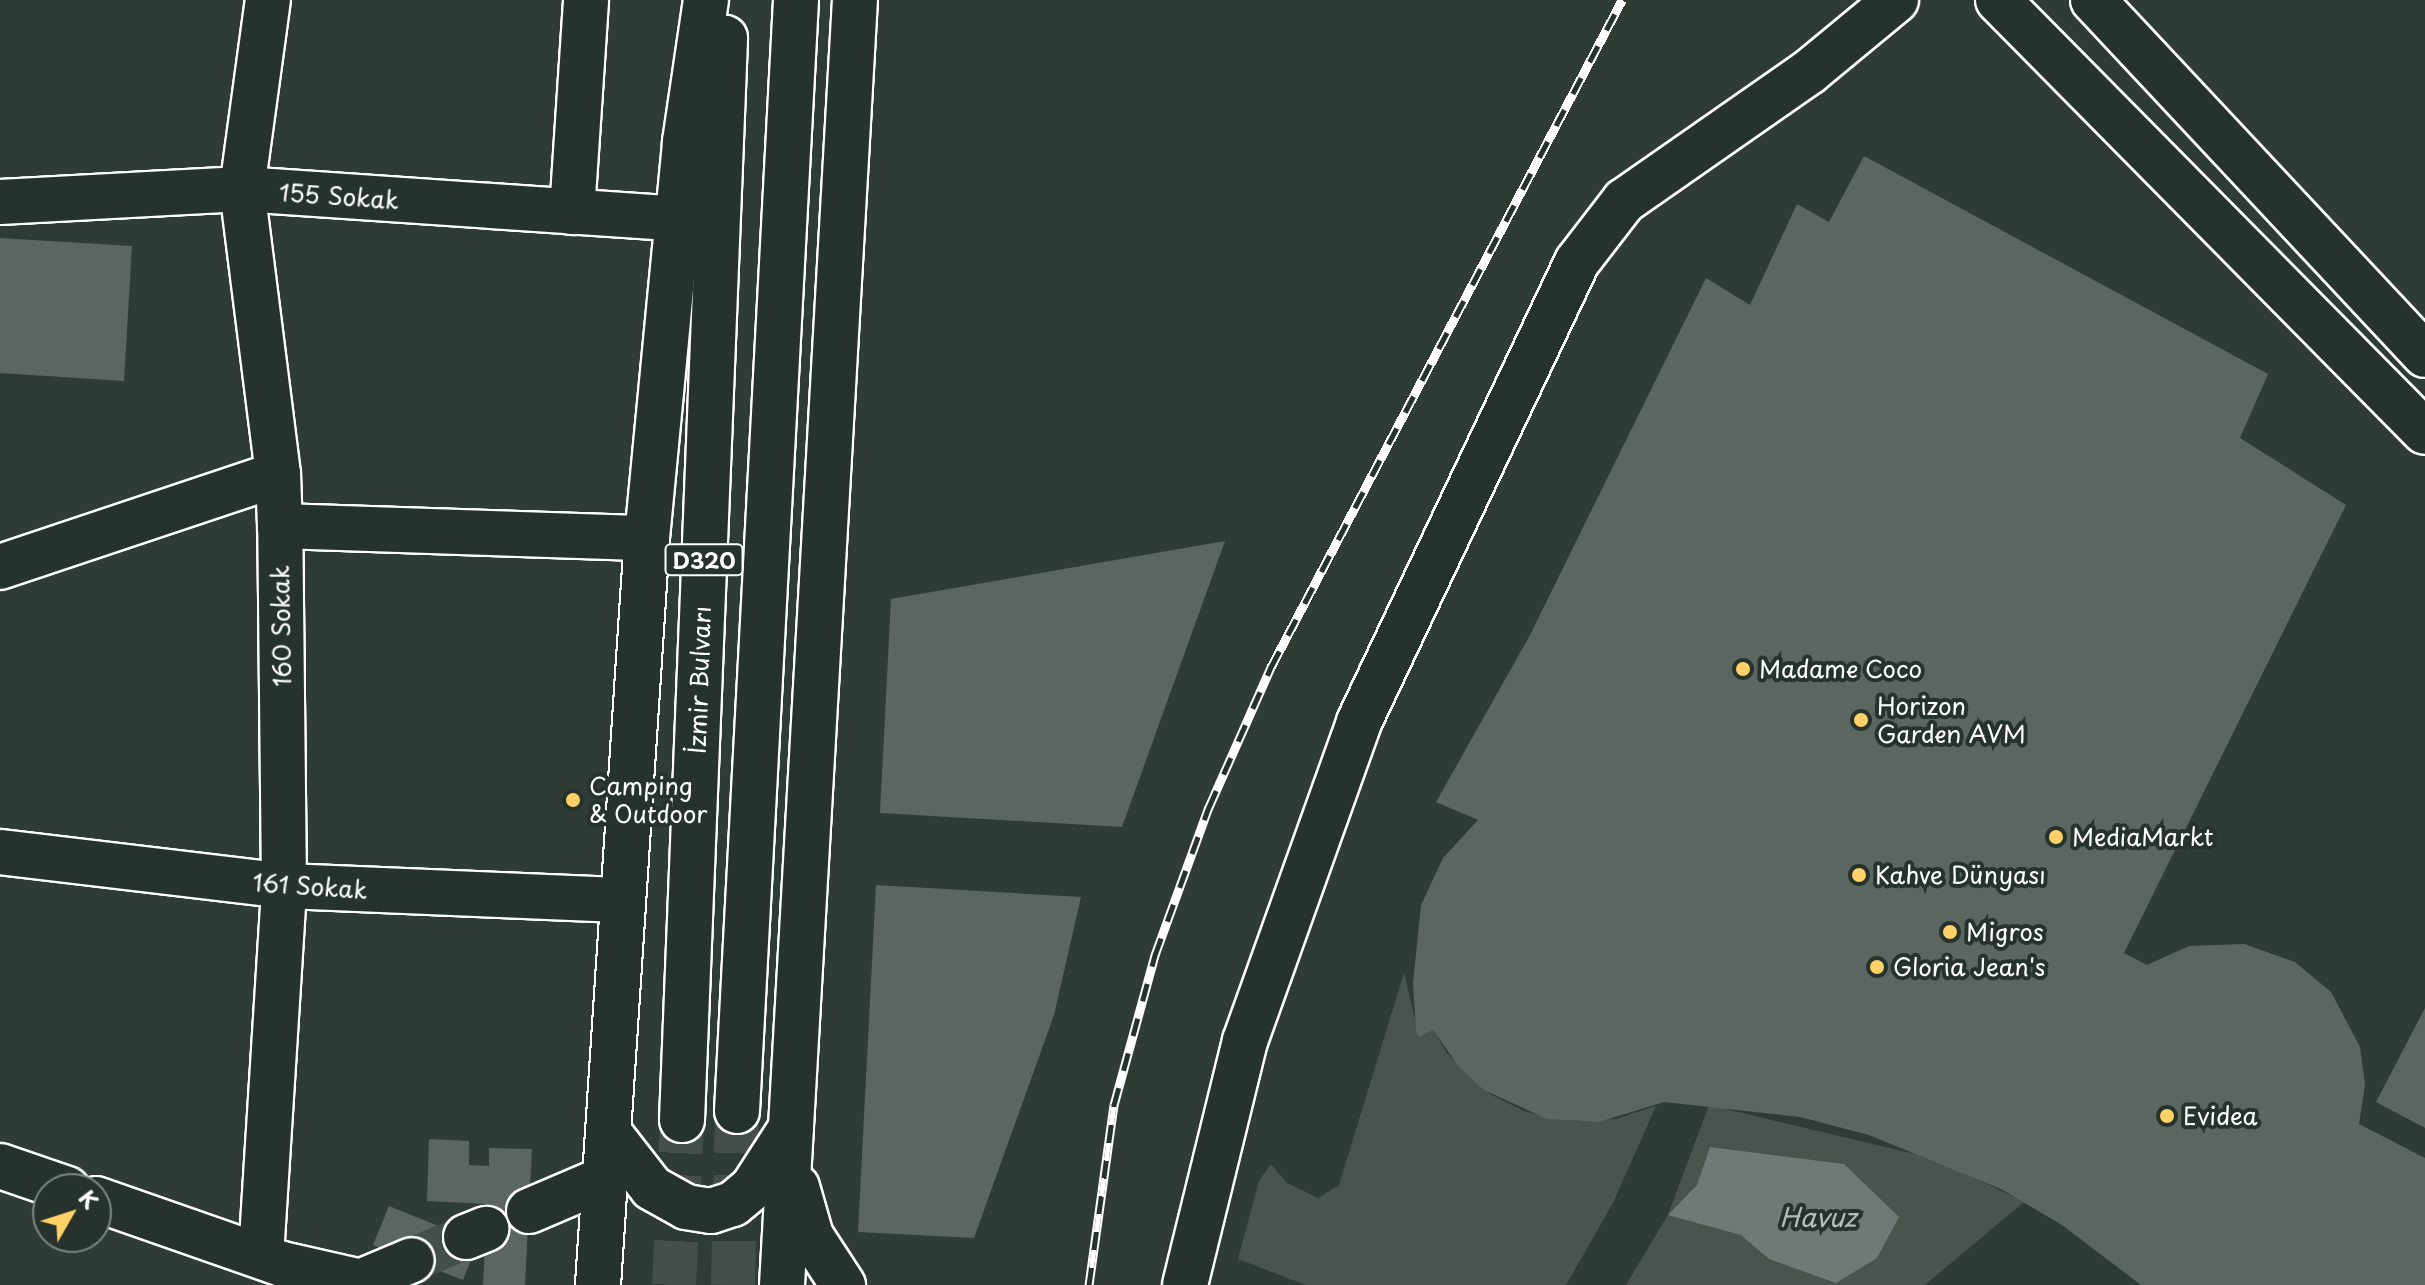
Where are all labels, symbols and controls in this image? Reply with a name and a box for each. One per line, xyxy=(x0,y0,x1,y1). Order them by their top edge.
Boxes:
street label: 155 Sokak xyxy=(278,177,400,215)
road number: D320 xyxy=(664,542,744,578)
street label: 160 Sokak xyxy=(266,563,296,689)
street label: İzmir Bulvarı xyxy=(682,606,716,754)
place label: Madame Coco xyxy=(1759,655,1923,683)
marker: Madame Coco xyxy=(1734,660,1752,678)
place label: Horizon Garden AVM xyxy=(1877,692,2027,748)
marker: Horizon Garden AVM xyxy=(1852,711,1870,729)
place label: Camping & Outdoor xyxy=(589,772,708,828)
marker: Camping & Outdoor xyxy=(564,791,582,809)
place label: MediaMarkt xyxy=(2072,823,2214,851)
marker: MediaMarkt xyxy=(2047,828,2065,846)
place label: Kahve Dünyası xyxy=(1875,861,2046,889)
marker: Kahve Dünyası xyxy=(1850,866,1868,884)
street label: 161 Sokak xyxy=(251,868,369,904)
place label: Migros xyxy=(1966,918,2044,946)
marker: Migros xyxy=(1941,923,1959,941)
place label: Gloria Jean's xyxy=(1893,953,2043,981)
marker: Gloria Jean's xyxy=(1868,958,1886,976)
place label: Evidea xyxy=(2183,1102,2258,1130)
marker: Evidea xyxy=(2158,1107,2176,1125)
north arrow xyxy=(32,1173,112,1253)
text: K xyxy=(72,1182,107,1215)
water label: Havuz xyxy=(1780,1201,1856,1233)

